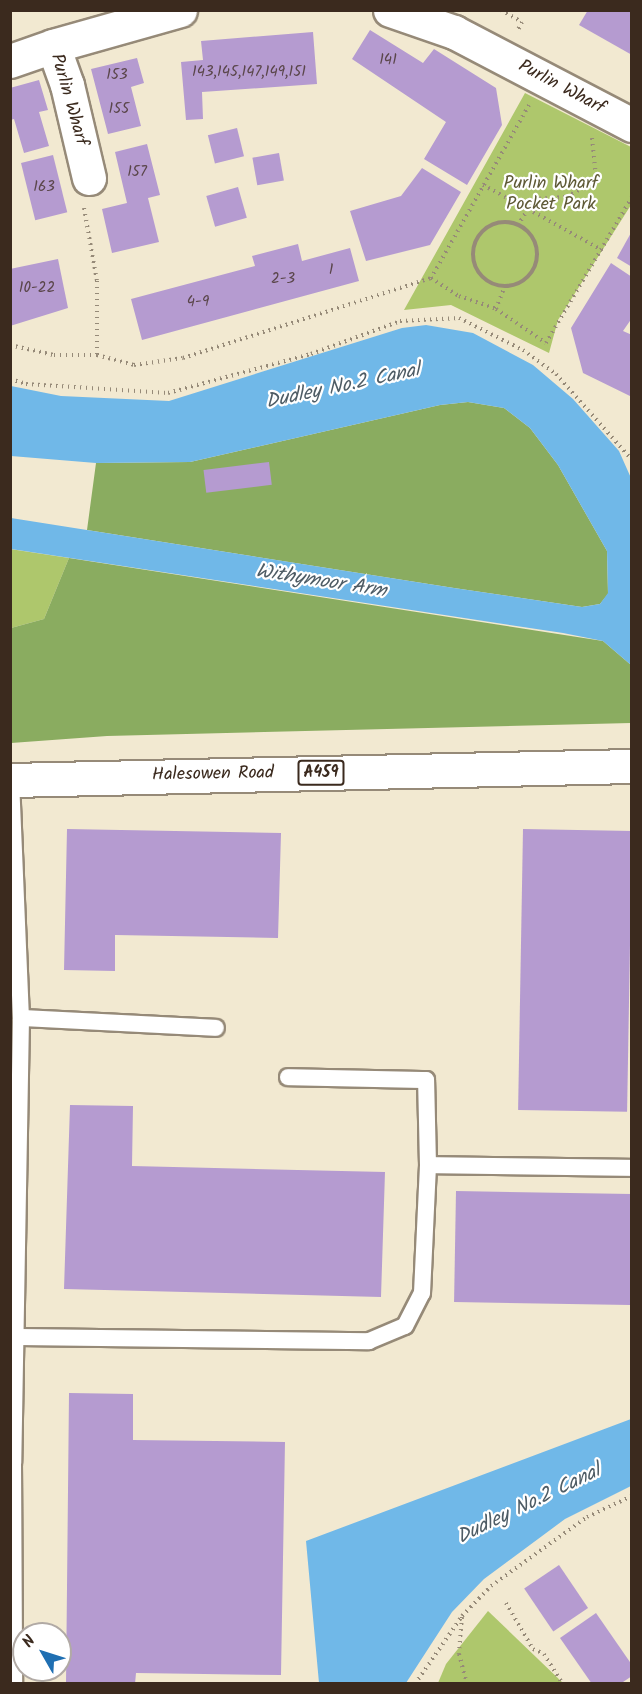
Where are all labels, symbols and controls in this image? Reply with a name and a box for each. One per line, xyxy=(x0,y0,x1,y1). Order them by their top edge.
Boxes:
street label: Purlin Wharf xyxy=(45,51,91,149)
house number: 141 xyxy=(379,52,397,70)
street label: Purlin Wharf xyxy=(514,56,608,120)
house number: 143,145,147,149,151 xyxy=(192,64,306,82)
house number: 153 xyxy=(106,67,128,85)
house number: 155 xyxy=(109,101,129,119)
house number: 157 xyxy=(127,164,147,182)
park label: Purlin Wharf Pocket Park xyxy=(504,174,598,216)
house number: 163 xyxy=(33,179,55,197)
house number: 1 xyxy=(329,262,333,280)
house number: 2-3 xyxy=(271,271,295,289)
house number: 10-22 xyxy=(19,280,55,298)
house number: 4-9 xyxy=(187,294,209,312)
water label: Dudley No.2 Canal xyxy=(264,359,422,415)
water label: Withymoor Arm xyxy=(254,560,388,604)
road number: A459 xyxy=(297,760,345,786)
street label: Halesowen Road xyxy=(152,763,274,787)
water label: Dudley No.2 Canal xyxy=(453,1460,605,1550)
north arrow xyxy=(12,1622,72,1682)
text: N xyxy=(16,1630,42,1653)

